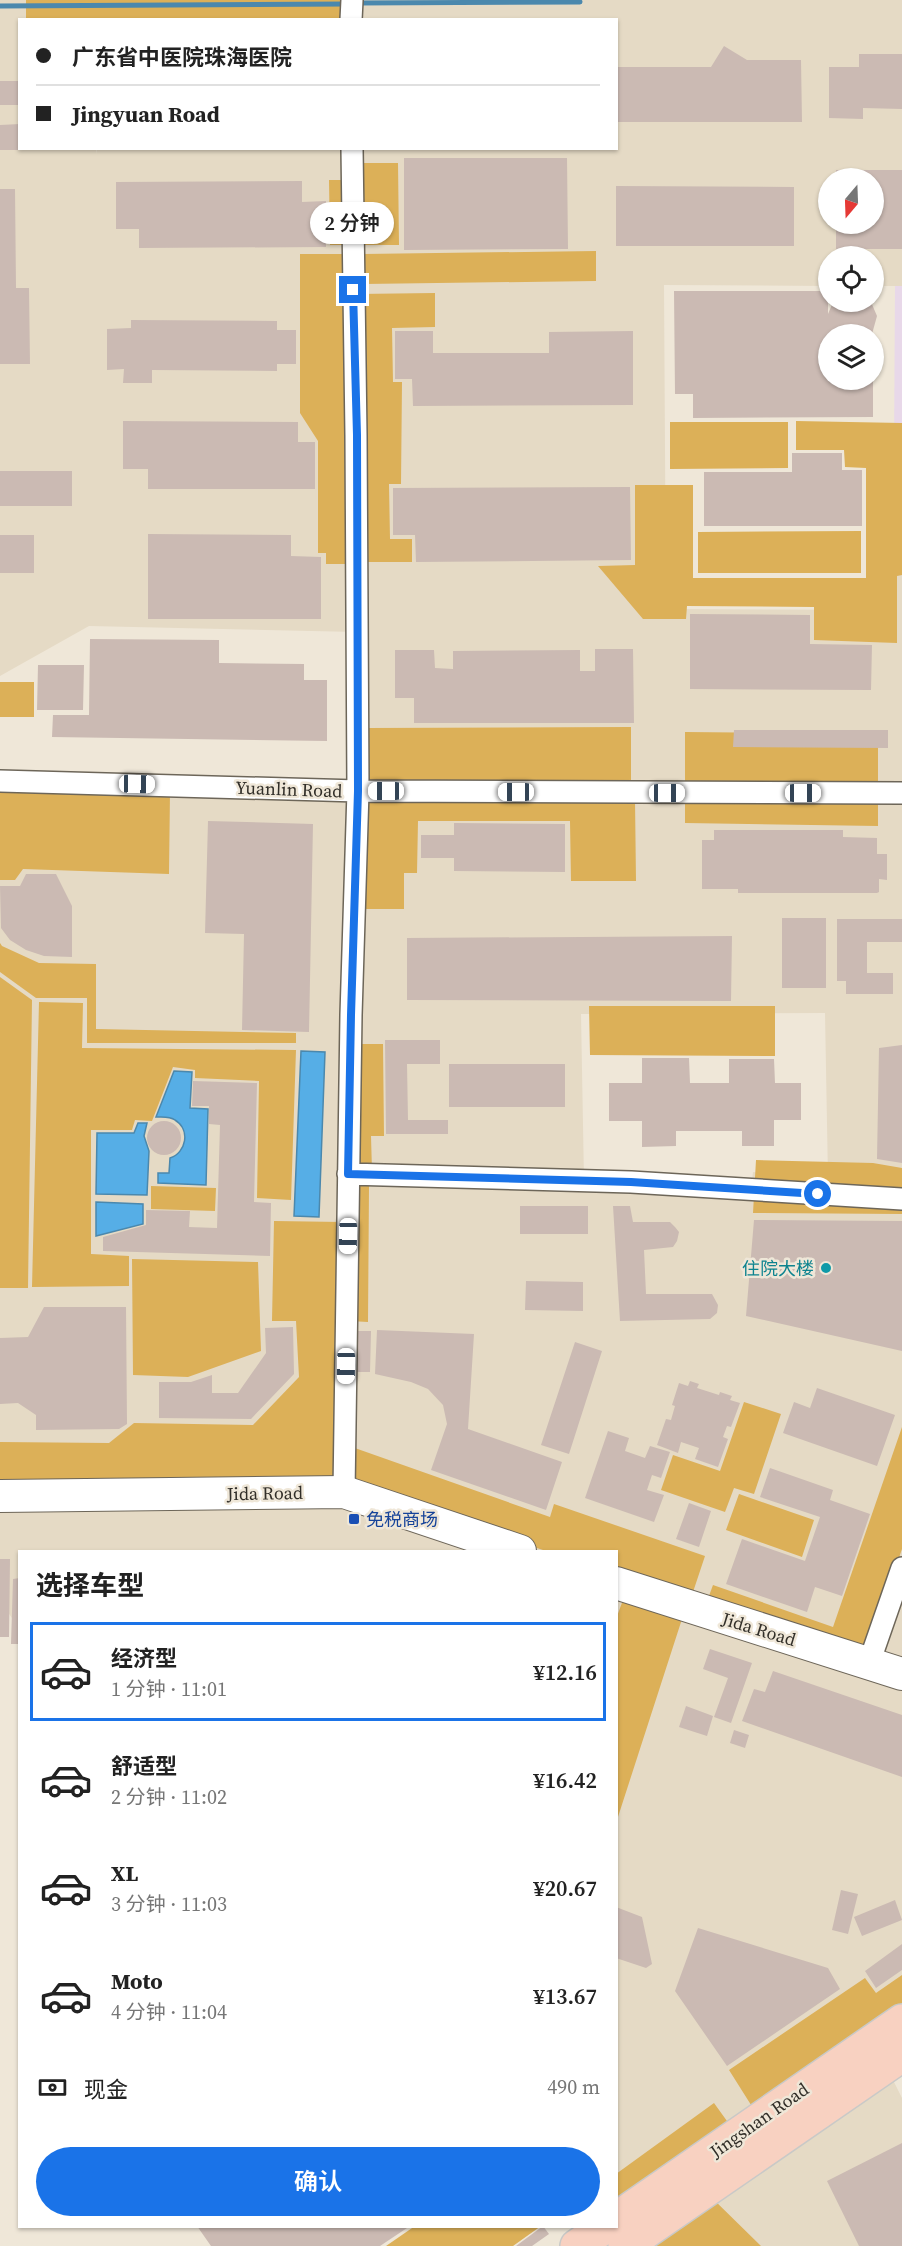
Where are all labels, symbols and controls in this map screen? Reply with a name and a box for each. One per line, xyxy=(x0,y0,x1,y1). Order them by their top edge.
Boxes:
text: 广东省中医院珠海医院 xyxy=(72,42,292,72)
text: Jingyuan Road xyxy=(72,99,220,129)
north arrow xyxy=(818,168,884,234)
map controls xyxy=(818,168,884,390)
callout: 2 分钟 xyxy=(311,203,395,245)
text: 2 分钟 xyxy=(325,209,379,237)
button: locate xyxy=(818,246,884,312)
route end xyxy=(339,276,366,303)
button: layers xyxy=(818,324,884,390)
car xyxy=(119,775,155,793)
street label: Yuanlin Road xyxy=(235,775,343,803)
car xyxy=(368,782,404,800)
car xyxy=(498,783,534,801)
car xyxy=(649,784,685,802)
car xyxy=(785,784,821,802)
route start xyxy=(804,1180,831,1207)
car xyxy=(339,1218,357,1254)
place label: 住院大楼 xyxy=(742,1256,814,1281)
marker: 住院大楼 xyxy=(819,1261,833,1275)
car xyxy=(337,1348,355,1384)
street label: Jida Road xyxy=(226,1480,303,1506)
place label: 免税商场 xyxy=(366,1507,438,1532)
marker: 免税商场 xyxy=(347,1512,361,1526)
text: 选择车型 xyxy=(36,1567,144,1604)
street label: Jida Road xyxy=(718,1606,799,1652)
text: 经济型 xyxy=(111,1643,177,1673)
icon: car xyxy=(39,1645,93,1699)
text: ¥12.16 xyxy=(533,1657,597,1687)
text: 1 分钟 · 11:01 xyxy=(111,1675,227,1703)
text: 舒适型 xyxy=(111,1751,177,1781)
icon: car xyxy=(39,1753,93,1807)
text: ¥16.42 xyxy=(533,1765,597,1795)
text: 2 分钟 · 11:02 xyxy=(111,1783,227,1811)
text: XL xyxy=(111,1858,138,1888)
icon: car xyxy=(39,1861,93,1915)
text: ¥20.67 xyxy=(533,1873,597,1903)
text: 3 分钟 · 11:03 xyxy=(111,1890,227,1918)
text: Moto xyxy=(111,1966,163,1996)
icon: car xyxy=(39,1969,93,2023)
text: ¥13.67 xyxy=(533,1981,597,2011)
text: 4 分钟 · 11:04 xyxy=(111,1998,227,2026)
icon: cash xyxy=(36,2071,69,2104)
text: 490 m xyxy=(547,2073,600,2101)
text: 现金 xyxy=(84,2074,128,2104)
street label: Jingshan Road xyxy=(704,2077,814,2164)
button: 确认 xyxy=(36,2147,600,2216)

